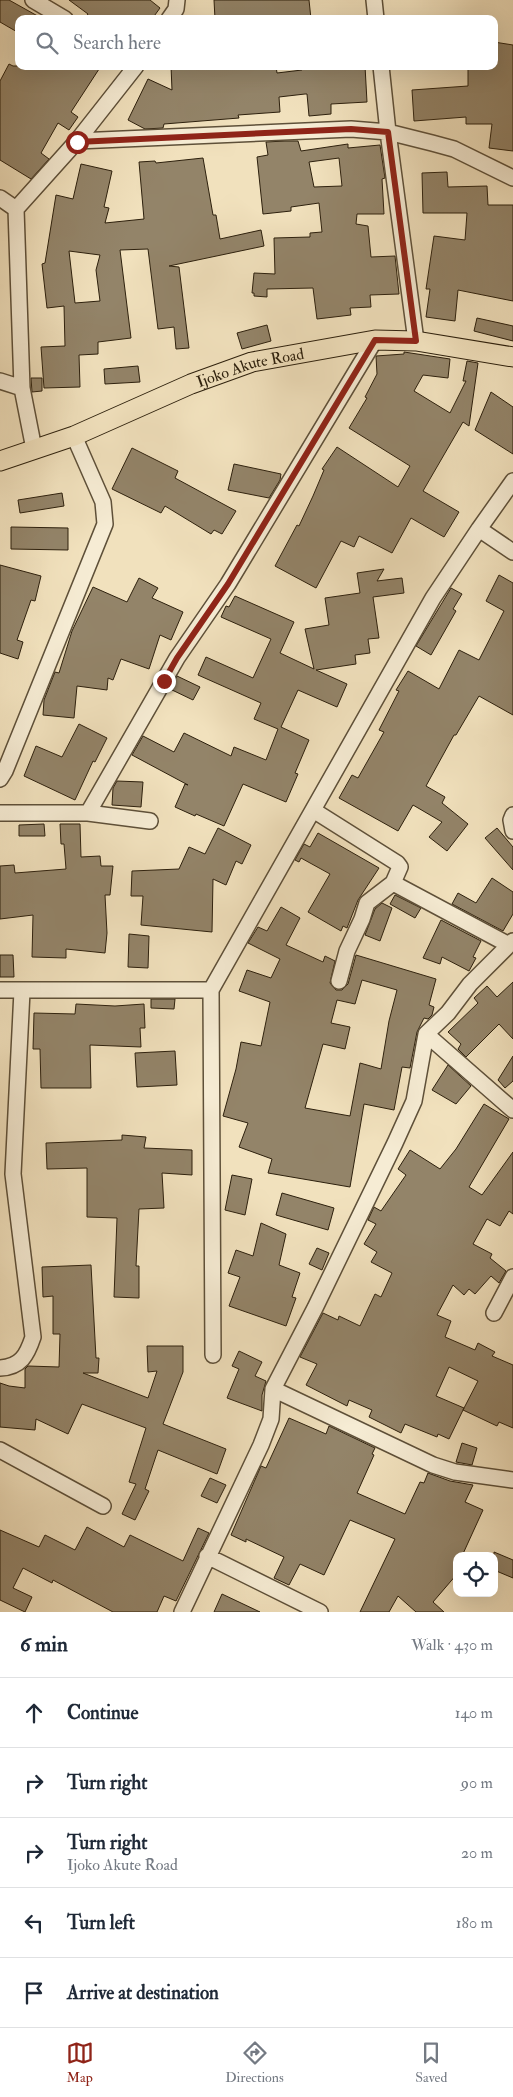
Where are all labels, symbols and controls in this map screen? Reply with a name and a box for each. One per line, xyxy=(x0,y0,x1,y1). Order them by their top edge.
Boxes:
search box xyxy=(15,15,498,70)
icon: search xyxy=(33,29,61,57)
text: Search here xyxy=(73,31,161,55)
route start xyxy=(66,131,89,154)
street label: Ijoko Akute Road xyxy=(194,344,306,392)
route end xyxy=(153,670,176,693)
map controls xyxy=(453,1552,498,1597)
button: locate xyxy=(453,1552,498,1597)
text: 6 min xyxy=(20,1631,68,1658)
text: Walk · 430 m xyxy=(411,1635,493,1655)
icon: ahead xyxy=(20,1699,48,1727)
text: Continue xyxy=(67,1701,138,1725)
text: 140 m xyxy=(455,1703,493,1723)
icon: right xyxy=(20,1769,48,1797)
text: Turn right xyxy=(67,1771,147,1795)
text: 90 m xyxy=(461,1773,493,1793)
text: Turn right xyxy=(67,1831,147,1855)
icon: right xyxy=(20,1839,48,1867)
text: 20 m xyxy=(461,1843,493,1863)
text: Ijoko Akute Road xyxy=(67,1855,178,1875)
icon: left xyxy=(20,1909,48,1937)
text: Turn left xyxy=(67,1911,135,1935)
text: 180 m xyxy=(456,1913,493,1933)
icon: arrive xyxy=(20,1979,48,2007)
text: Arrive at destination xyxy=(67,1981,219,2005)
tab: Map xyxy=(66,2039,94,2086)
tab: Directions xyxy=(225,2039,284,2086)
tab: Saved xyxy=(415,2039,447,2086)

